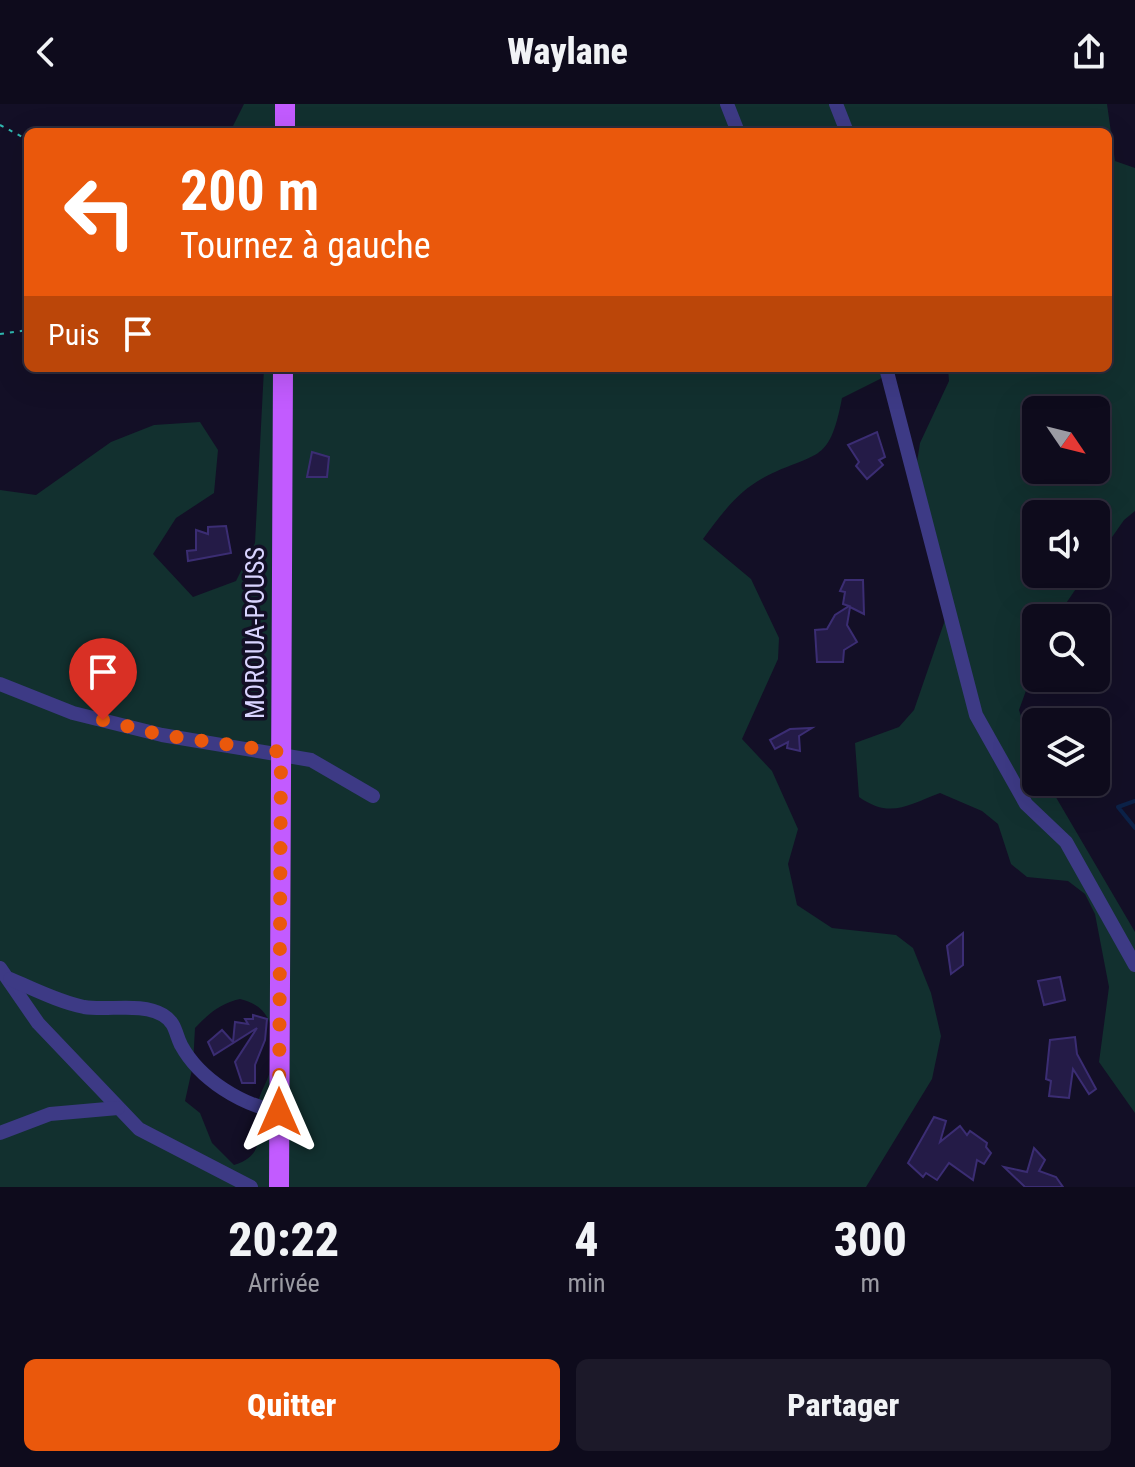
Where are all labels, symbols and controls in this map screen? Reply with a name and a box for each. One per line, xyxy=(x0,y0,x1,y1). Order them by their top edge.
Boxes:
icon: back xyxy=(24,30,68,74)
icon: share xyxy=(1067,30,1111,74)
text: Waylane xyxy=(507,31,628,73)
text: 200 m xyxy=(180,158,319,224)
icon: left xyxy=(48,160,152,264)
text: Tournez à gauche xyxy=(180,225,431,267)
icon: arrive xyxy=(116,312,160,356)
text: Puis xyxy=(48,317,100,352)
north arrow xyxy=(1022,396,1110,484)
map controls xyxy=(1022,396,1110,796)
button: sound xyxy=(1022,500,1110,588)
street label: MOROUA-POUSS xyxy=(240,547,270,719)
button: search xyxy=(1022,604,1110,692)
pin xyxy=(69,638,137,720)
icon: arrive xyxy=(81,650,125,694)
button: layers xyxy=(1022,708,1110,796)
position arrow xyxy=(237,1070,321,1154)
text: 20:22 xyxy=(228,1211,339,1268)
text: 4 xyxy=(574,1211,599,1268)
text: 300 xyxy=(834,1211,907,1268)
text: Arrivée xyxy=(248,1268,320,1298)
text: min xyxy=(567,1268,606,1298)
text: m xyxy=(860,1268,880,1298)
button: Quitter xyxy=(24,1359,560,1451)
button: Partager xyxy=(576,1359,1111,1451)

